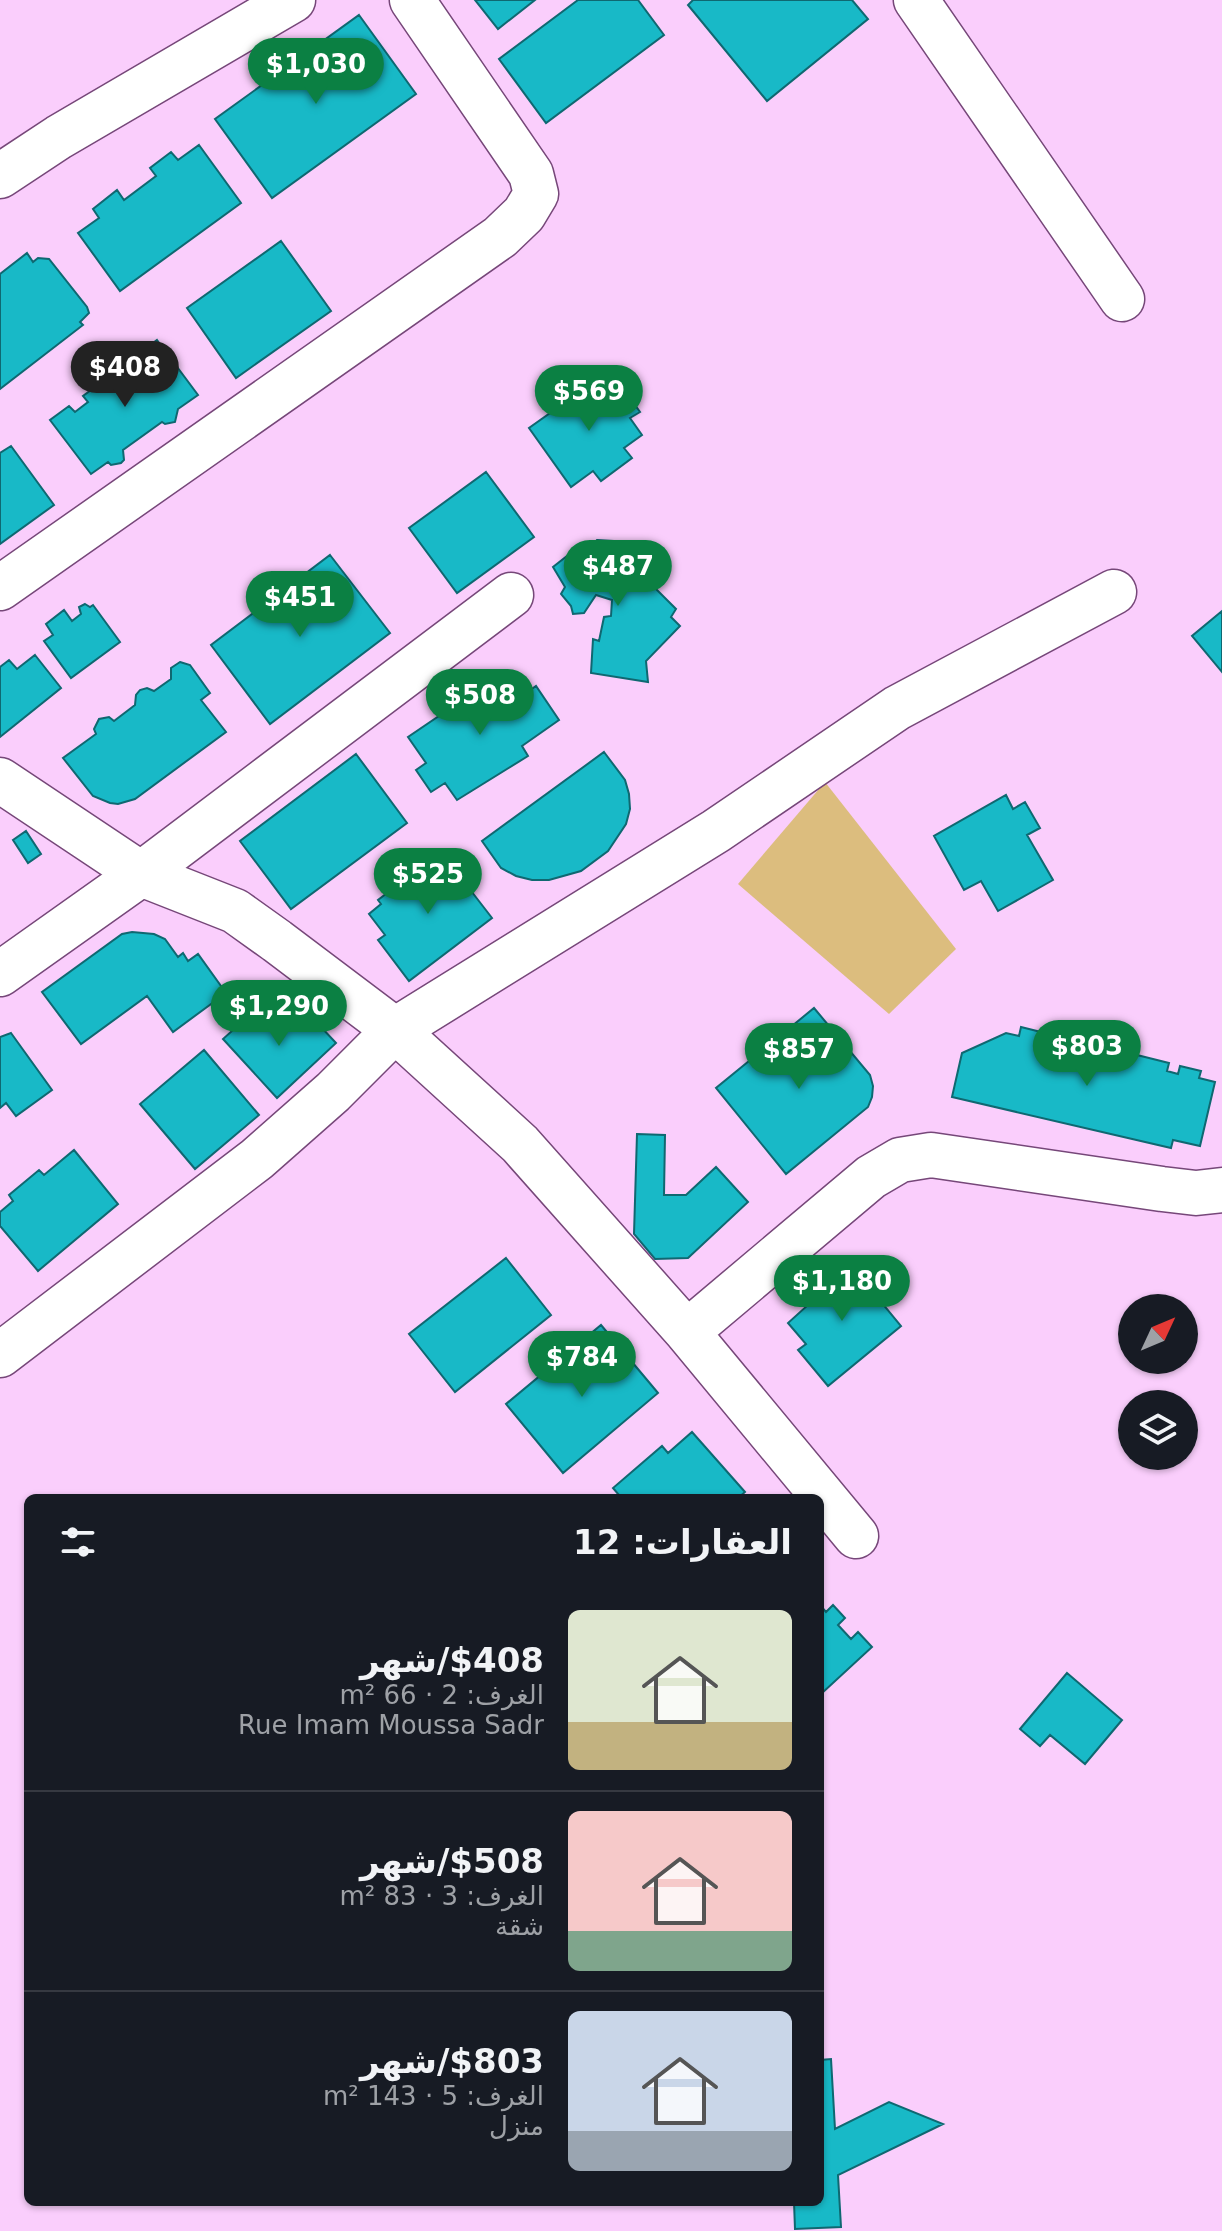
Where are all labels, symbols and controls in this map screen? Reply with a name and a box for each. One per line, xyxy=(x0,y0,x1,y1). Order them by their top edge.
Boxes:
pin: $1,030 xyxy=(251,38,381,106)
text: $1,030 xyxy=(266,49,366,79)
pin: $408 xyxy=(78,341,172,409)
text: $408 xyxy=(89,352,161,382)
pin: $569 xyxy=(542,365,636,433)
text: $569 xyxy=(553,376,625,406)
pin: $487 xyxy=(571,540,665,608)
text: $487 xyxy=(582,551,654,581)
pin: $451 xyxy=(253,571,347,639)
text: $451 xyxy=(264,582,336,612)
pin: $508 xyxy=(433,669,527,737)
text: $508 xyxy=(444,680,516,710)
pin: $525 xyxy=(381,848,475,916)
text: $525 xyxy=(392,859,464,889)
pin: $1,290 xyxy=(214,980,344,1048)
text: $1,290 xyxy=(229,991,329,1021)
pin: $803 xyxy=(1040,1020,1134,1088)
pin: $857 xyxy=(752,1023,846,1091)
text: $803 xyxy=(1051,1031,1123,1061)
text: $857 xyxy=(763,1034,835,1064)
pin: $1,180 xyxy=(777,1255,907,1323)
text: $1,180 xyxy=(792,1266,892,1296)
north arrow xyxy=(1118,1294,1198,1374)
map controls xyxy=(1118,1294,1198,1470)
pin: $784 xyxy=(535,1331,629,1399)
text: $784 xyxy=(546,1342,618,1372)
button: layers xyxy=(1118,1390,1198,1470)
icon: filters xyxy=(56,1520,100,1564)
text: العقارات: 12 xyxy=(573,1522,792,1562)
text: $408/شهر xyxy=(360,1640,544,1680)
icon: home xyxy=(632,1642,728,1738)
text: الغرف: 2 · 66 m² xyxy=(340,1680,544,1710)
text: Rue Imam Moussa Sadr xyxy=(238,1710,544,1740)
text: $508/شهر xyxy=(360,1841,544,1881)
icon: home xyxy=(632,1843,728,1939)
text: الغرف: 3 · 83 m² xyxy=(340,1881,544,1911)
text: شقة xyxy=(495,1911,544,1941)
text: $803/شهر xyxy=(360,2041,544,2081)
icon: home xyxy=(632,2043,728,2139)
text: الغرف: 5 · 143 m² xyxy=(323,2081,544,2111)
text: منزل xyxy=(489,2111,544,2141)

